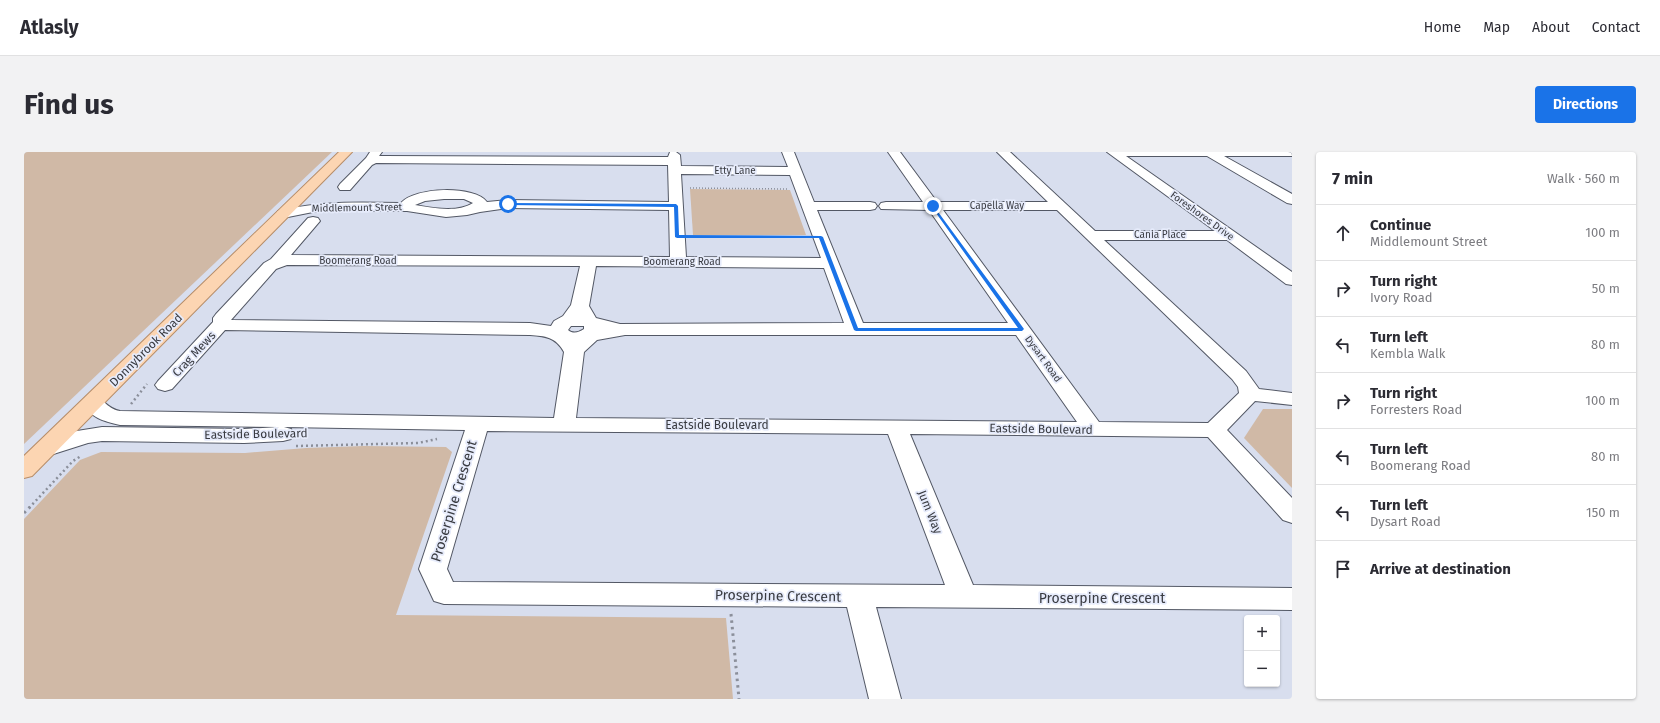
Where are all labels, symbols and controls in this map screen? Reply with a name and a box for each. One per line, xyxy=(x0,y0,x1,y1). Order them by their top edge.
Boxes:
text: Atlasly xyxy=(20,16,79,39)
text: Home xyxy=(1424,19,1461,36)
text: Map xyxy=(1483,19,1510,36)
text: About xyxy=(1532,19,1570,36)
text: Contact xyxy=(1592,19,1640,36)
button: Directions xyxy=(1535,86,1636,123)
text: Find us xyxy=(24,88,114,121)
street label: Etty Lane xyxy=(714,165,756,177)
text: 7 min xyxy=(1332,168,1373,189)
text: Walk · 560 m xyxy=(1547,171,1620,186)
street label: Foreshores Drive xyxy=(1168,189,1236,243)
route start xyxy=(499,195,517,213)
route end xyxy=(924,197,942,215)
street label: Capella Way xyxy=(970,200,1024,212)
street label: Middlemount Street xyxy=(312,201,403,215)
text: Continue xyxy=(1370,216,1431,234)
icon: ahead xyxy=(1332,222,1354,244)
text: 100 m xyxy=(1585,225,1620,240)
street label: Cania Place xyxy=(1134,229,1186,241)
text: Middlemount Street xyxy=(1370,234,1487,249)
street label: Boomerang Road xyxy=(319,255,397,267)
street label: Boomerang Road xyxy=(643,256,721,268)
text: Turn right xyxy=(1370,272,1437,290)
icon: right xyxy=(1332,278,1354,300)
text: 50 m xyxy=(1592,281,1620,296)
text: Ivory Road xyxy=(1370,290,1433,305)
street label: Donnybrook Road xyxy=(107,311,185,389)
street label: Crag Mews xyxy=(170,328,219,379)
text: Turn left xyxy=(1370,328,1428,346)
street label: Dysart Road xyxy=(1022,333,1064,385)
icon: left xyxy=(1332,334,1354,356)
text: 80 m xyxy=(1591,337,1620,352)
text: Kembla Walk xyxy=(1370,346,1445,361)
text: Turn right xyxy=(1370,384,1437,402)
icon: right xyxy=(1332,390,1354,412)
text: 100 m xyxy=(1585,393,1620,408)
text: Forresters Road xyxy=(1370,402,1462,417)
street label: Eastside Boulevard xyxy=(665,418,769,432)
street label: Eastside Boulevard xyxy=(989,421,1093,437)
street label: Eastside Boulevard xyxy=(204,426,308,442)
street label: Proserpine Crescent xyxy=(427,437,481,564)
text: Turn left xyxy=(1370,440,1428,458)
icon: left xyxy=(1332,446,1354,468)
text: 80 m xyxy=(1591,449,1620,464)
text: Boomerang Road xyxy=(1370,458,1471,473)
street label: Jum Way xyxy=(915,488,945,536)
text: Turn left xyxy=(1370,496,1428,514)
icon: left xyxy=(1332,502,1354,524)
text: 150 m xyxy=(1586,505,1620,520)
text: Dysart Road xyxy=(1370,514,1441,529)
icon: arrive xyxy=(1332,558,1354,580)
text: Arrive at destination xyxy=(1370,560,1511,578)
street label: Proserpine Crescent xyxy=(715,586,842,606)
street label: Proserpine Crescent xyxy=(1039,590,1166,607)
map controls xyxy=(1244,615,1280,687)
button: + xyxy=(1244,615,1280,651)
button: − xyxy=(1244,651,1280,687)

